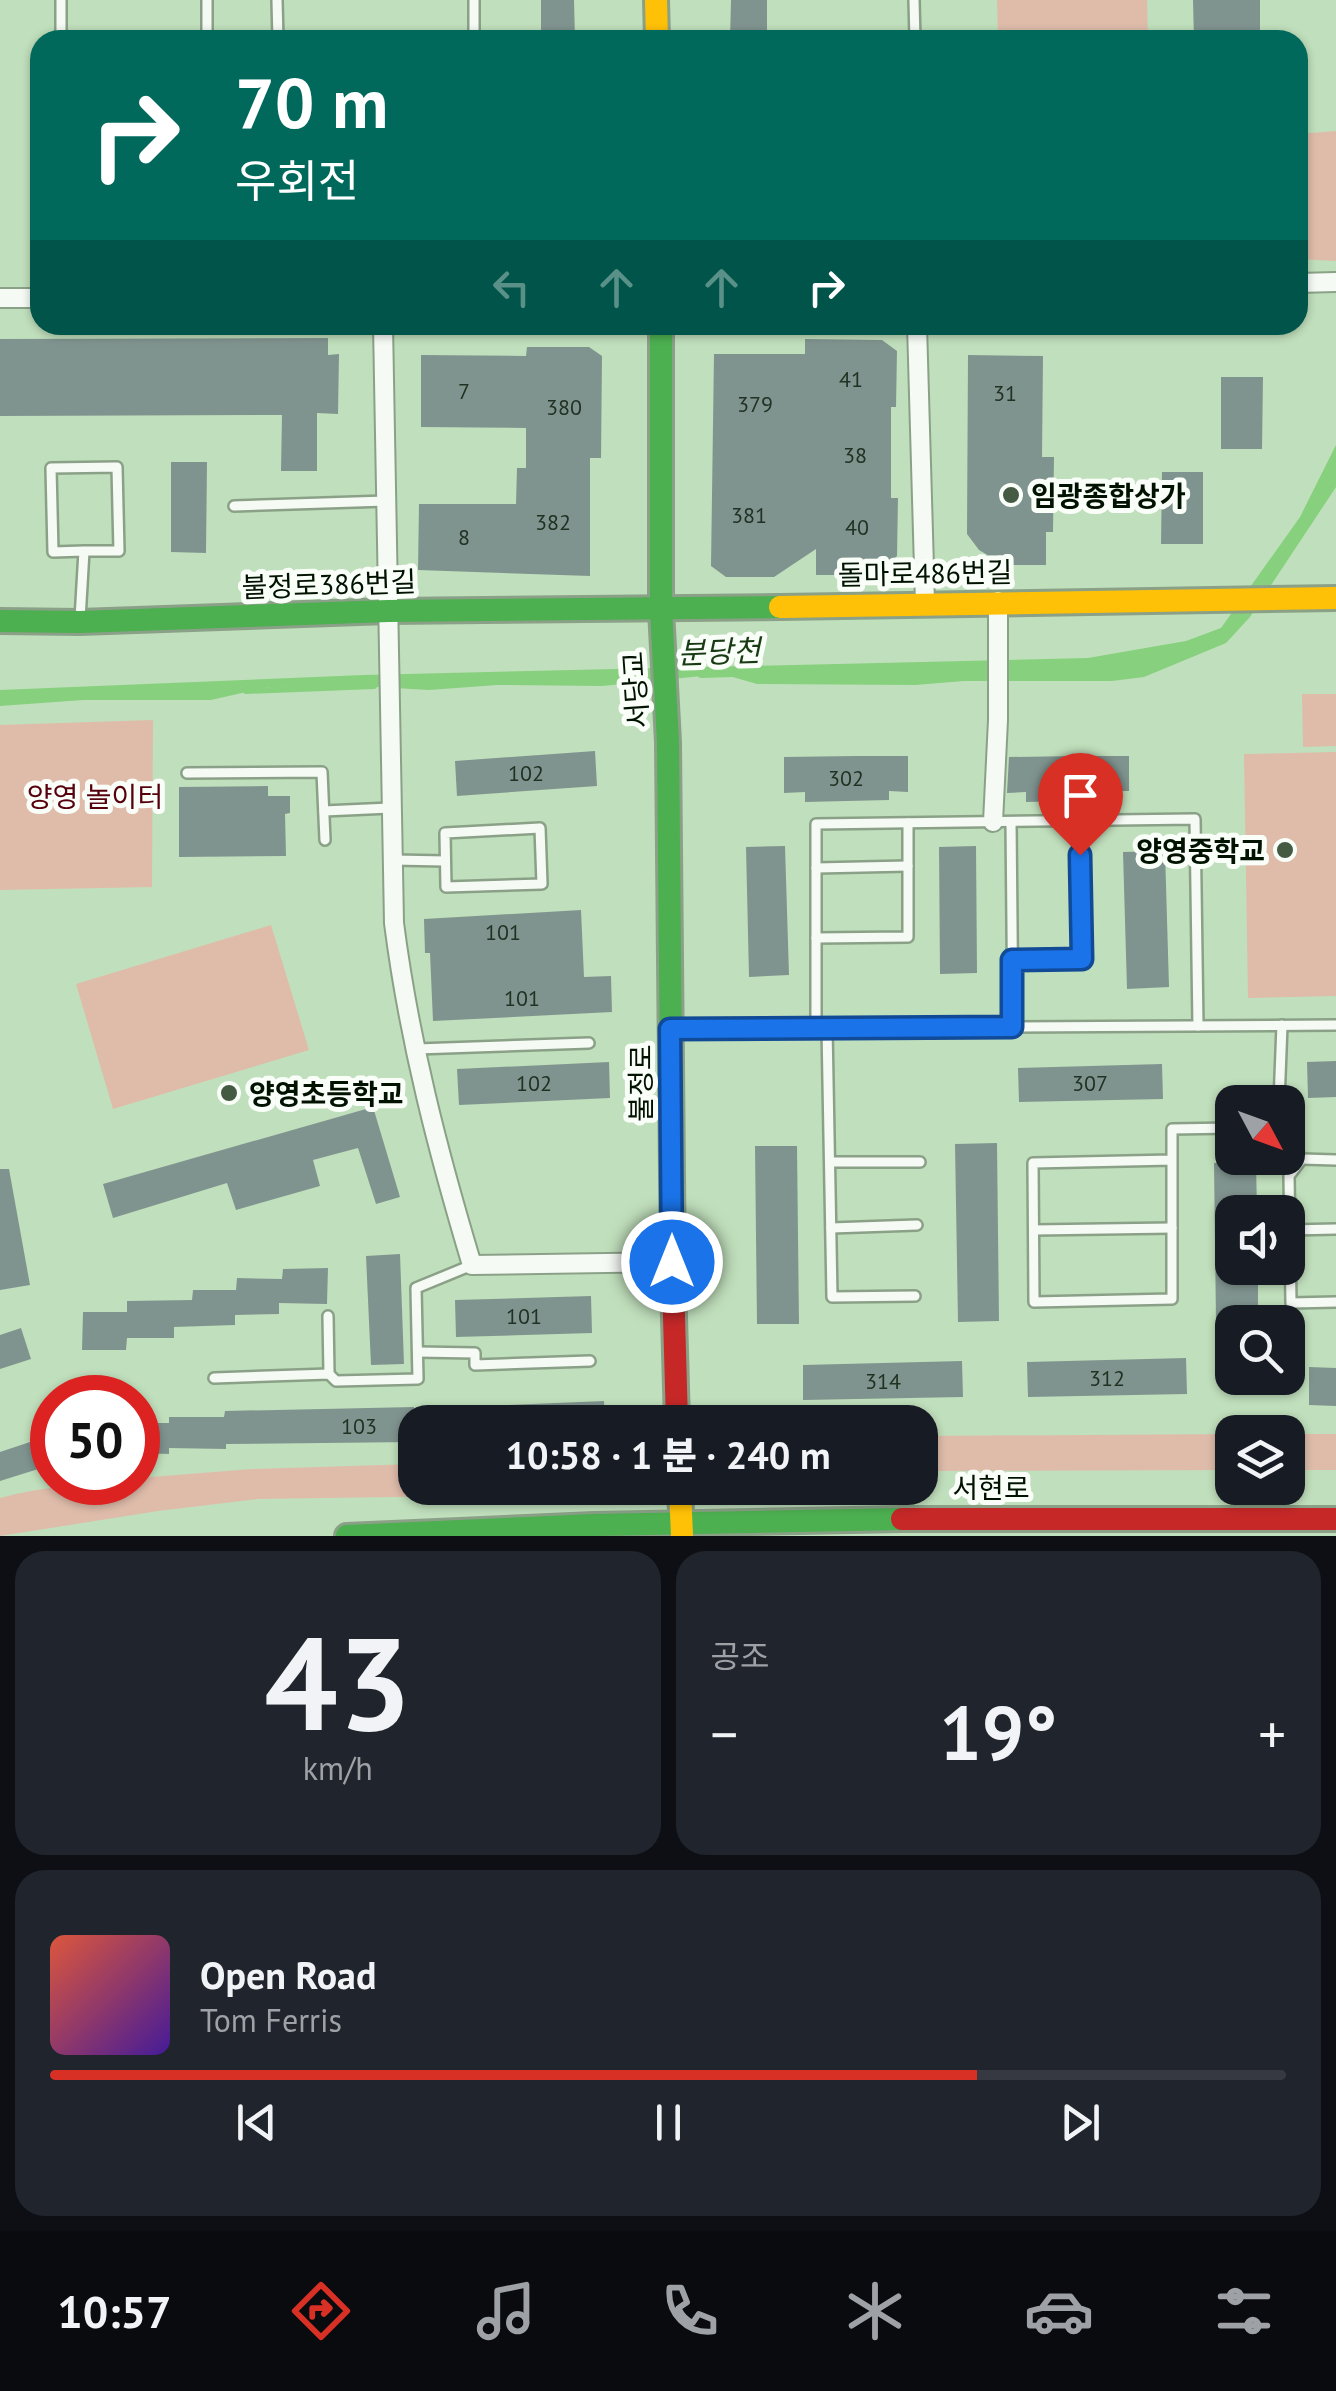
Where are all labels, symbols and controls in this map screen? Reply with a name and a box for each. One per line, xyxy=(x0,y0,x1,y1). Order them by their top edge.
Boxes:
text: 70 m xyxy=(235,57,388,147)
icon: right xyxy=(70,70,200,200)
text: 우회전 xyxy=(235,151,359,209)
icon: left xyxy=(484,260,539,315)
icon: ahead xyxy=(589,260,644,315)
icon: ahead xyxy=(694,260,749,315)
icon: right xyxy=(799,260,854,315)
house number: 41 xyxy=(839,365,863,393)
house number: 7 xyxy=(458,377,470,405)
house number: 31 xyxy=(993,379,1017,407)
house number: 379 xyxy=(737,390,773,418)
house number: 380 xyxy=(546,393,582,421)
house number: 38 xyxy=(843,441,867,469)
place label: 임광종합상가 xyxy=(1031,477,1186,514)
marker: 임광종합상가 xyxy=(1000,484,1022,506)
house number: 381 xyxy=(731,501,767,529)
house number: 382 xyxy=(535,508,571,536)
house number: 40 xyxy=(845,513,869,541)
house number: 8 xyxy=(458,523,470,551)
street label: 돌마로486번길 xyxy=(837,553,1013,593)
street label: 불정로386번길 xyxy=(241,562,417,606)
water label: 분당천 xyxy=(677,630,764,672)
street label: 서당교 xyxy=(614,650,656,730)
pin xyxy=(1038,753,1123,856)
house number: 102 xyxy=(508,759,544,787)
house number: 302 xyxy=(828,764,864,792)
icon: arrive xyxy=(1053,768,1108,823)
park label: 양영 놀이터 xyxy=(27,778,163,815)
place label: 양영중학교 xyxy=(1136,832,1265,869)
marker: 양영중학교 xyxy=(1274,839,1296,861)
house number: 101 xyxy=(485,918,521,946)
house number: 101 xyxy=(504,984,540,1012)
street label: 불정로 xyxy=(622,1044,659,1122)
house number: 102 xyxy=(516,1069,552,1097)
house number: 307 xyxy=(1072,1069,1108,1097)
place label: 양영초등학교 xyxy=(249,1075,404,1112)
marker: 양영초등학교 xyxy=(218,1082,240,1104)
north arrow xyxy=(1215,1085,1305,1175)
map controls xyxy=(1215,1085,1305,1505)
button: sound xyxy=(1215,1195,1305,1285)
position arrow xyxy=(620,1210,724,1314)
house number: 101 xyxy=(506,1302,542,1330)
button: search xyxy=(1215,1305,1305,1395)
house number: 312 xyxy=(1089,1364,1125,1392)
house number: 314 xyxy=(865,1367,901,1395)
speed limit sign: 50 xyxy=(30,1375,160,1505)
house number: 103 xyxy=(341,1412,377,1440)
button: layers xyxy=(1215,1415,1305,1505)
text: 10:58 · 1 분 · 240 m xyxy=(505,1430,831,1479)
street label: 서현로 xyxy=(952,1469,1030,1506)
text: 43 xyxy=(264,1598,411,1766)
text: 공조 xyxy=(711,1635,769,1677)
text: 19° xyxy=(939,1684,1057,1781)
text: − xyxy=(711,1698,738,1769)
text: + xyxy=(1258,1698,1286,1769)
text: km/h xyxy=(303,1747,373,1789)
text: Open Road xyxy=(200,1950,376,1999)
text: Tom Ferris xyxy=(200,1999,342,2041)
icon: previous xyxy=(229,2095,284,2150)
icon: pause xyxy=(641,2095,696,2150)
icon: next xyxy=(1053,2095,1108,2150)
icon: directions xyxy=(286,2276,356,2346)
icon: music xyxy=(471,2276,541,2346)
icon: phone xyxy=(655,2276,725,2346)
icon: climate xyxy=(840,2276,910,2346)
icon: car xyxy=(1024,2276,1094,2346)
icon: filters xyxy=(1209,2276,1279,2346)
text: 10:57 xyxy=(57,2282,171,2340)

